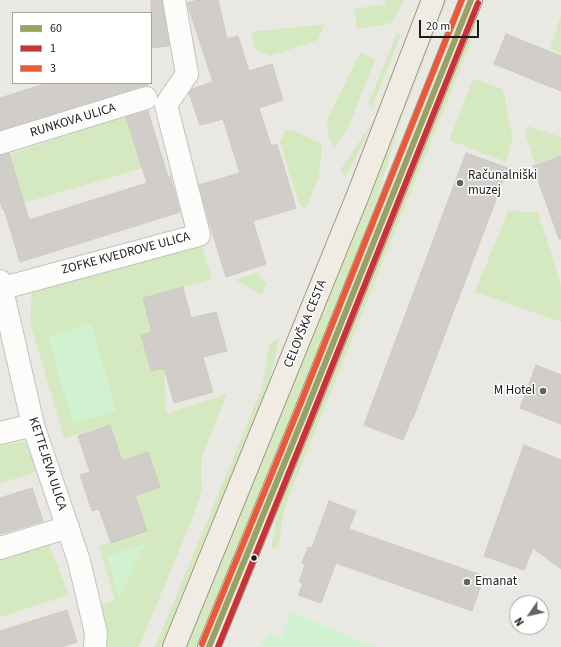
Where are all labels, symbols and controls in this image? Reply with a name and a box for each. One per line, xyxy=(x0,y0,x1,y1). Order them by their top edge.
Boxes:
legend xyxy=(12,12,152,84)
scale bar xyxy=(421,12,481,38)
text: 20 m xyxy=(426,18,450,35)
text: 60 xyxy=(50,20,62,37)
text: 1 xyxy=(50,40,56,57)
text: 3 xyxy=(50,60,56,77)
street label: RUNKOVA ULICA xyxy=(28,101,118,141)
place label: Računalniški muzej xyxy=(468,168,537,199)
marker: Računalniški muzej xyxy=(455,178,465,188)
street label: ZOFKE KVEDROVE ULICA xyxy=(60,229,192,279)
street label: CELOVŠKA CESTA xyxy=(281,278,331,370)
place label: M Hotel xyxy=(494,383,535,399)
marker: M Hotel xyxy=(538,386,548,396)
street label: KETTEJEVA ULICA xyxy=(25,415,69,513)
unlabelled marker xyxy=(249,553,259,563)
place label: Emanat xyxy=(475,574,517,590)
marker: Emanat xyxy=(462,577,472,587)
north arrow xyxy=(509,595,549,635)
text: N xyxy=(511,614,528,629)

